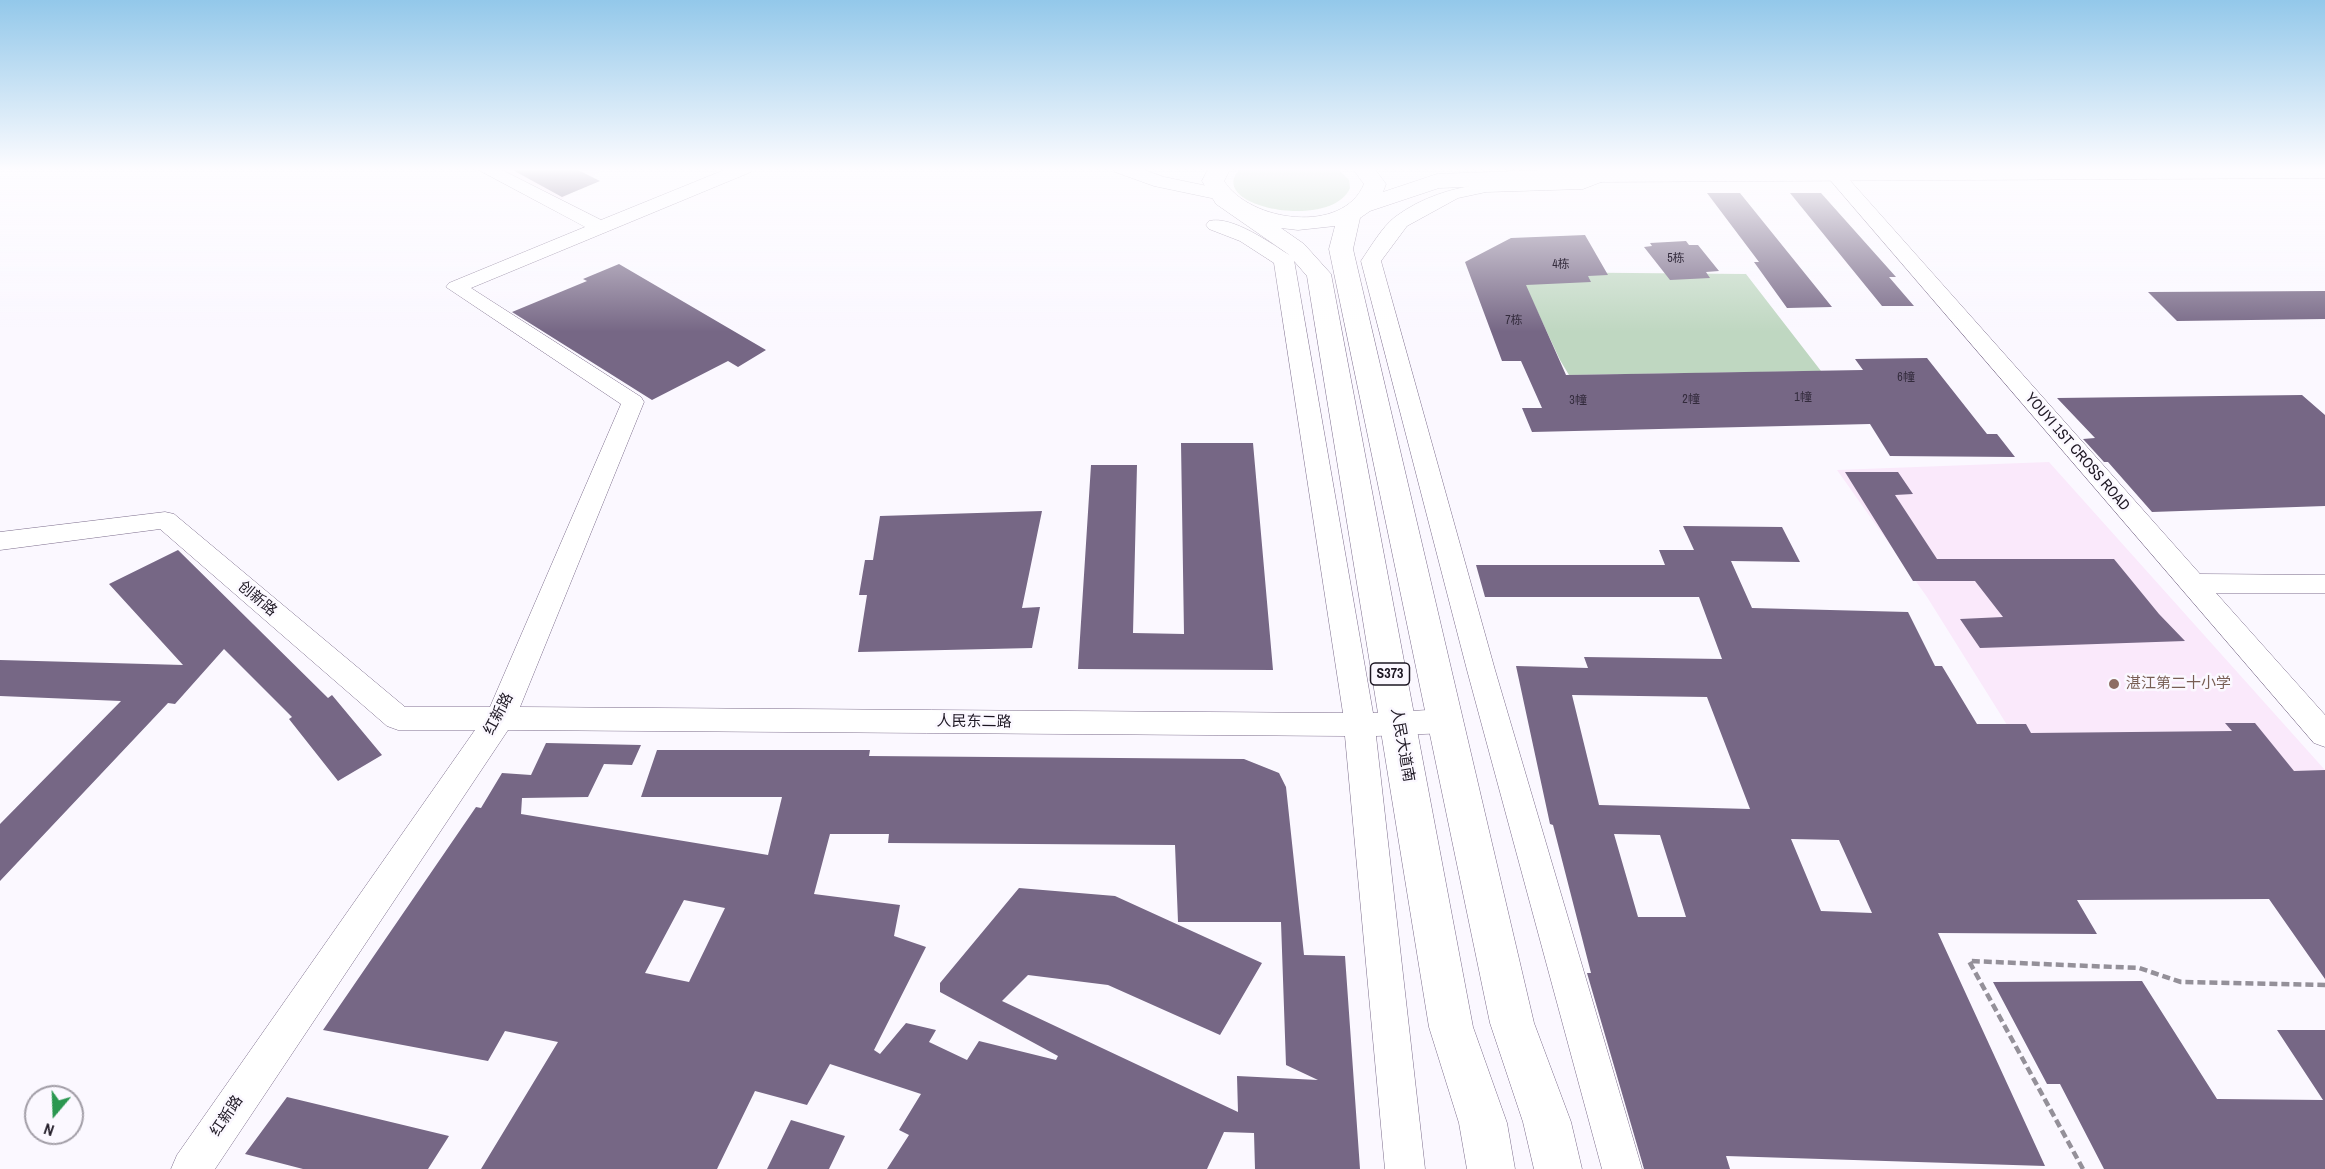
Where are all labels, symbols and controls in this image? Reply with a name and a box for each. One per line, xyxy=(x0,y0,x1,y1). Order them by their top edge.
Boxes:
house number: 5栋 xyxy=(1667,252,1685,266)
house number: 4栋 xyxy=(1552,258,1570,272)
house number: 7栋 xyxy=(1505,314,1523,328)
house number: 6幢 xyxy=(1897,371,1915,385)
street label: YOUYI 1ST CROSS ROAD xyxy=(2021,389,2133,515)
house number: 1幢 xyxy=(1794,391,1812,405)
house number: 2幢 xyxy=(1682,393,1700,407)
house number: 3幢 xyxy=(1569,394,1587,408)
street label: 创新路 xyxy=(234,578,280,620)
road number: S373 xyxy=(1370,663,1410,685)
place label: 湛江第二十小学 xyxy=(2126,675,2231,693)
marker: 湛江第二十小学 xyxy=(2107,677,2121,691)
street label: 红新路 xyxy=(480,690,518,738)
street label: 人民大道南 xyxy=(1387,707,1417,783)
street label: 人民东二路 xyxy=(936,712,1012,732)
north arrow xyxy=(24,1085,84,1145)
street label: 红新路 xyxy=(207,1092,247,1140)
text: N xyxy=(41,1118,57,1142)

